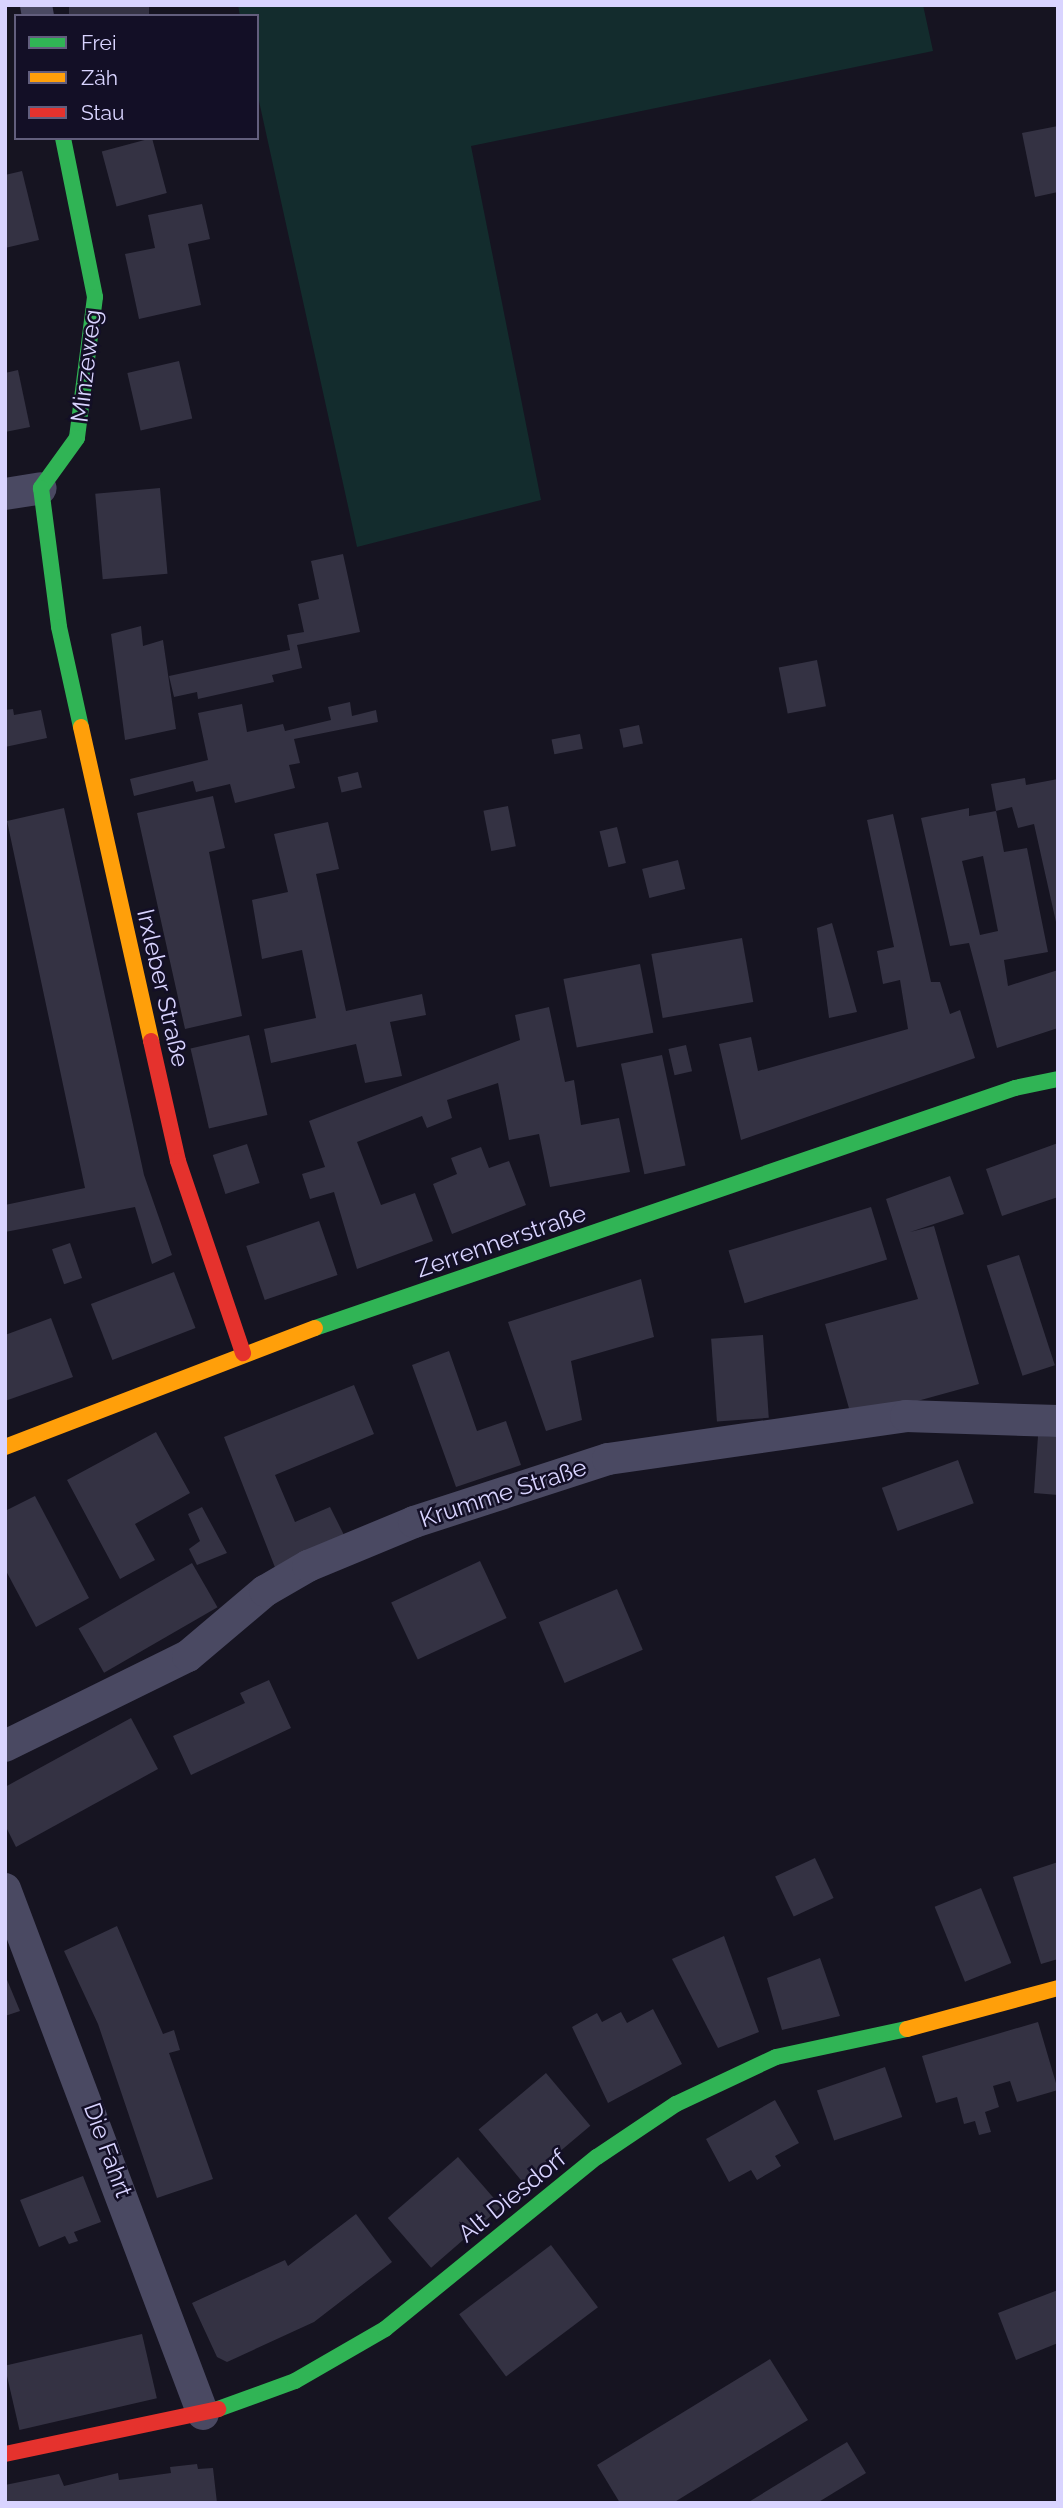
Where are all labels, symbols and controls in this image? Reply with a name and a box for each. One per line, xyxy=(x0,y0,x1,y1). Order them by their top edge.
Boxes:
legend xyxy=(14,14,259,140)
text: Frei xyxy=(81,30,117,55)
text: Zäh xyxy=(81,65,118,90)
text: Stau xyxy=(81,100,125,125)
street label: Minzeweg xyxy=(65,308,107,424)
street label: Irxleber Straße xyxy=(131,906,195,1070)
street label: Zerrennerstraße xyxy=(412,1198,590,1284)
street label: Krumme Straße xyxy=(416,1452,590,1534)
street label: Die Fahrt xyxy=(78,2099,138,2201)
street label: Alt Diesdorf xyxy=(452,2144,572,2248)

